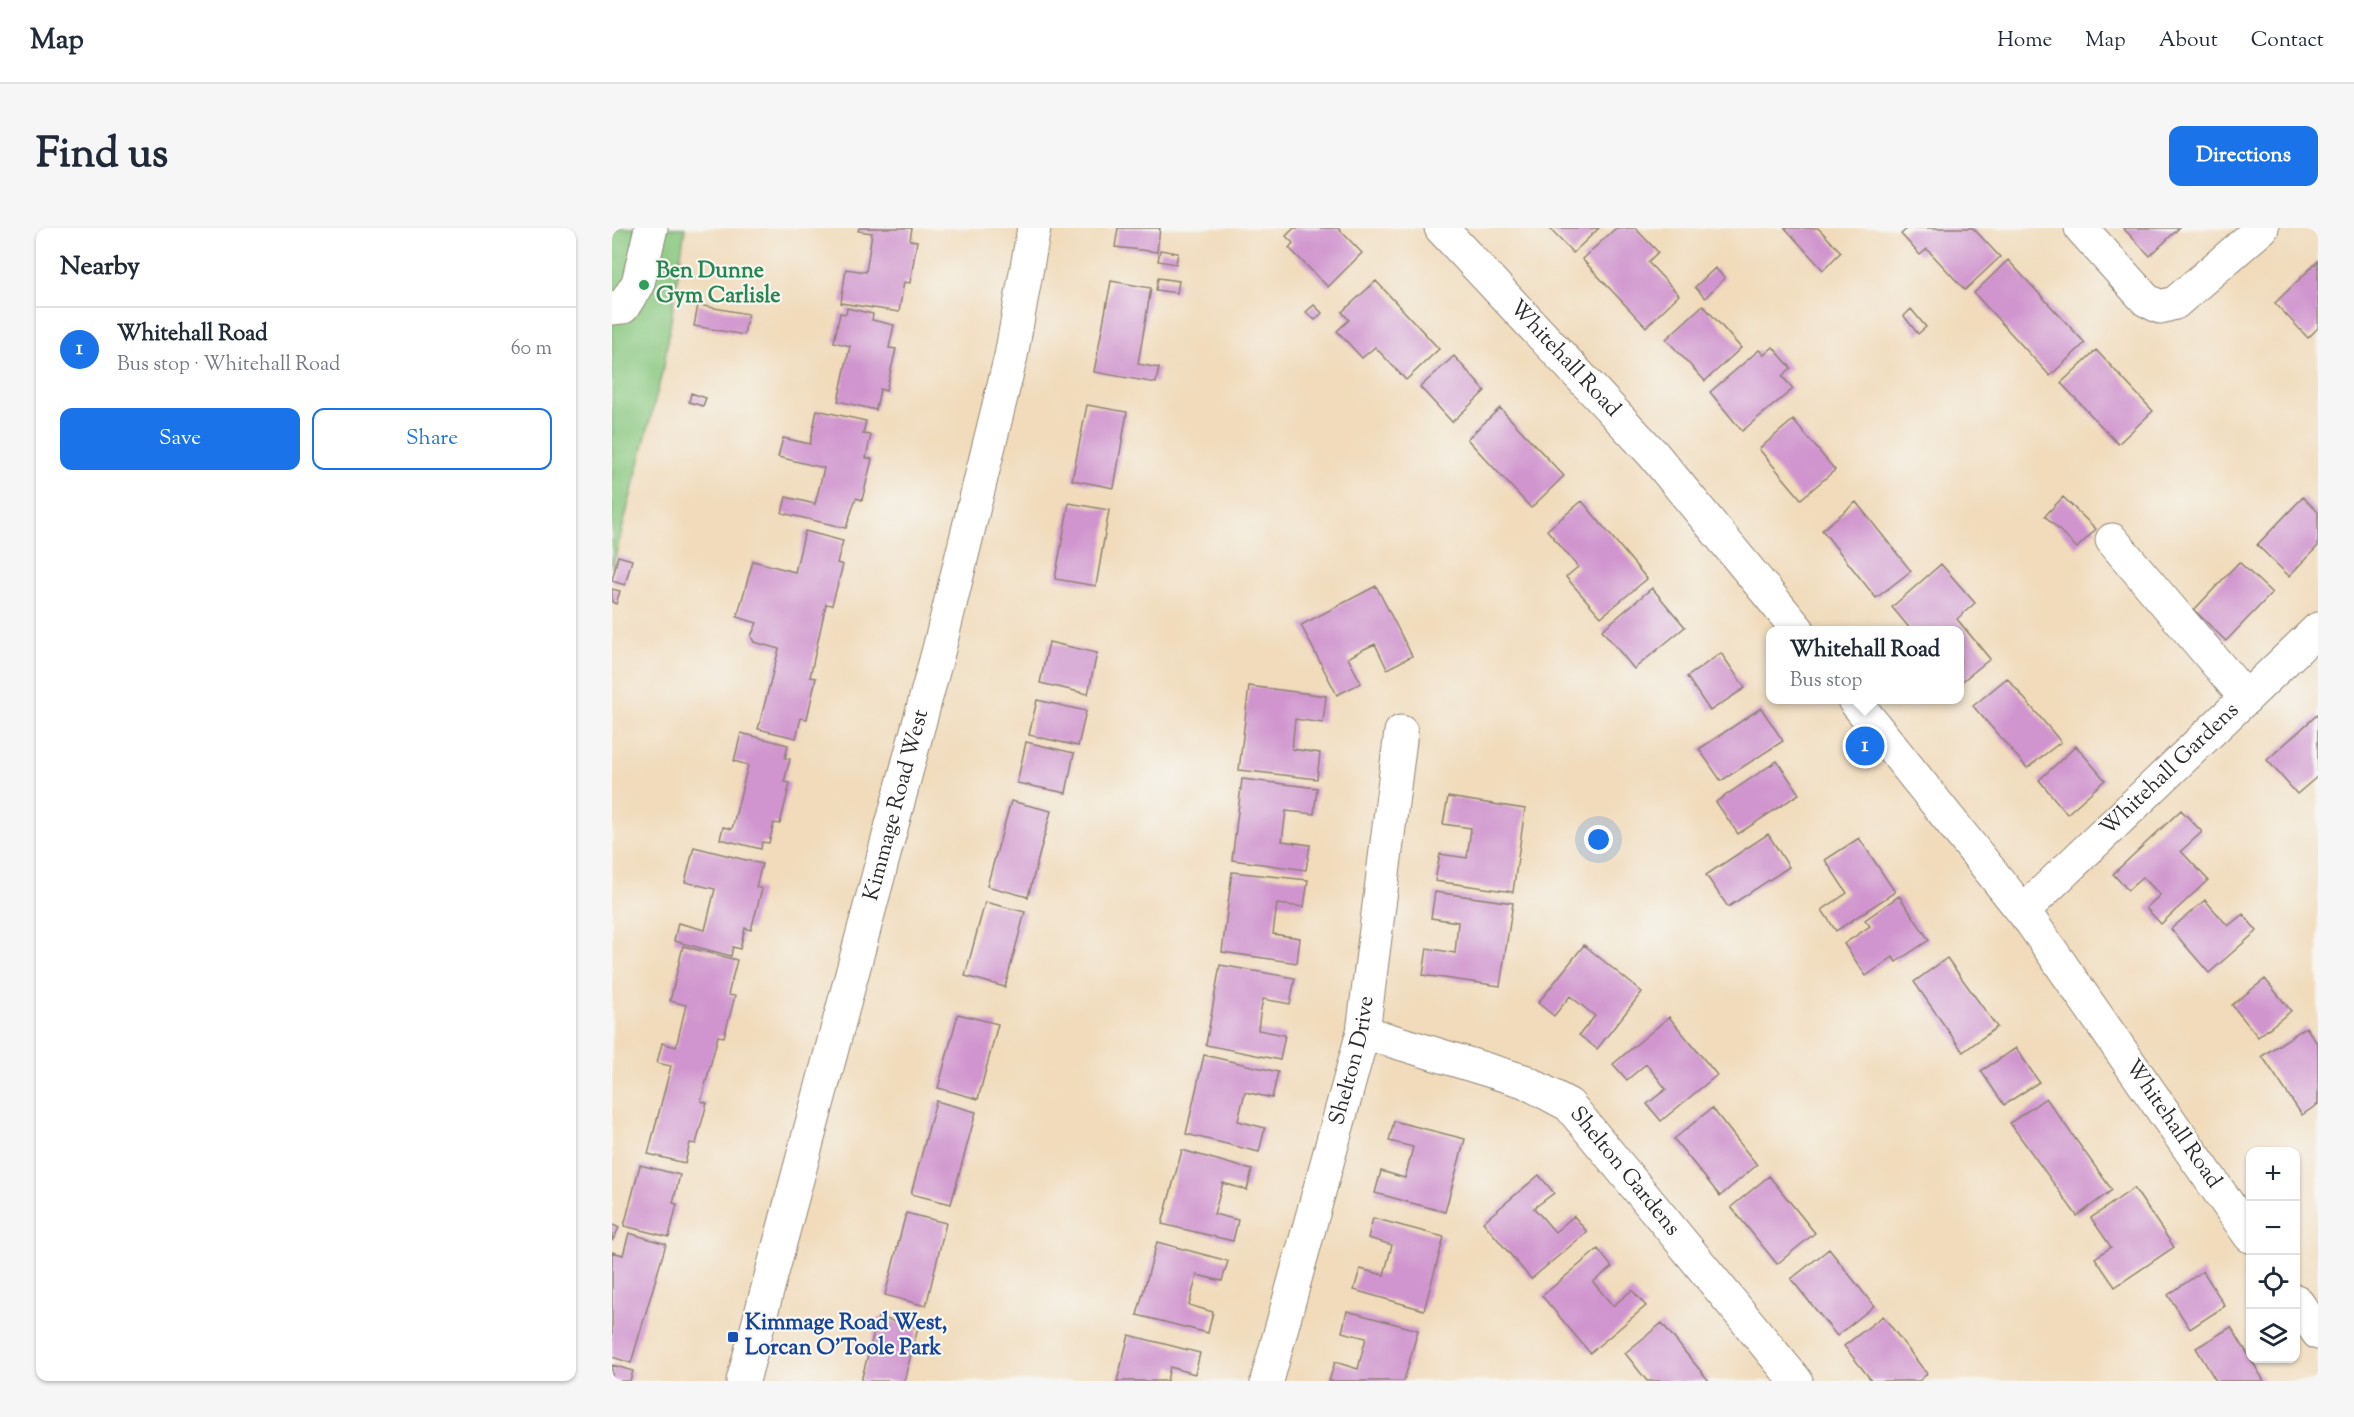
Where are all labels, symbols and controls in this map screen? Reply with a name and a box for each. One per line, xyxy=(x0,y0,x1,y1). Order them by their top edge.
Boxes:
text: Map xyxy=(30,21,84,61)
text: Home xyxy=(1997,26,2052,56)
text: Map xyxy=(2085,26,2126,56)
text: About xyxy=(2159,26,2218,56)
text: Contact xyxy=(2251,26,2324,56)
text: Find us xyxy=(36,126,168,186)
button: Directions xyxy=(2169,126,2318,186)
text: Nearby xyxy=(60,249,140,286)
place label: Ben Dunne Gym Carlisle xyxy=(656,256,780,313)
marker: Ben Dunne Gym Carlisle xyxy=(637,278,651,292)
street label: Whitehall Road xyxy=(1501,293,1627,425)
text: Whitehall Road xyxy=(117,319,268,351)
text: 1 xyxy=(76,335,83,364)
text: 60 m xyxy=(511,335,552,364)
text: Bus stop · Whitehall Road xyxy=(117,351,340,380)
button: Save xyxy=(60,408,300,470)
button: Share xyxy=(312,408,552,470)
popup xyxy=(1766,626,1964,704)
text: Whitehall Road xyxy=(1790,635,1940,667)
text: Bus stop xyxy=(1790,667,1862,696)
street label: Whitehall Gardens xyxy=(2094,696,2247,844)
street label: Kimmage Road West xyxy=(856,706,938,905)
pin: 1 xyxy=(1846,724,1884,768)
your location xyxy=(1584,825,1613,854)
street label: Shelton Drive xyxy=(1322,994,1383,1129)
street label: Whitehall Road xyxy=(2116,1054,2229,1196)
street label: Shelton Gardens xyxy=(1561,1100,1687,1244)
map controls xyxy=(2246,1147,2300,1363)
button: + xyxy=(2246,1147,2300,1201)
button: − xyxy=(2246,1201,2300,1255)
button: locate xyxy=(2246,1255,2300,1309)
place label: Kimmage Road West, Lorcan O'Toole Park xyxy=(745,1308,947,1365)
button: layers xyxy=(2246,1309,2300,1363)
marker: Kimmage Road West, Lorcan O'Toole Park xyxy=(726,1330,740,1344)

